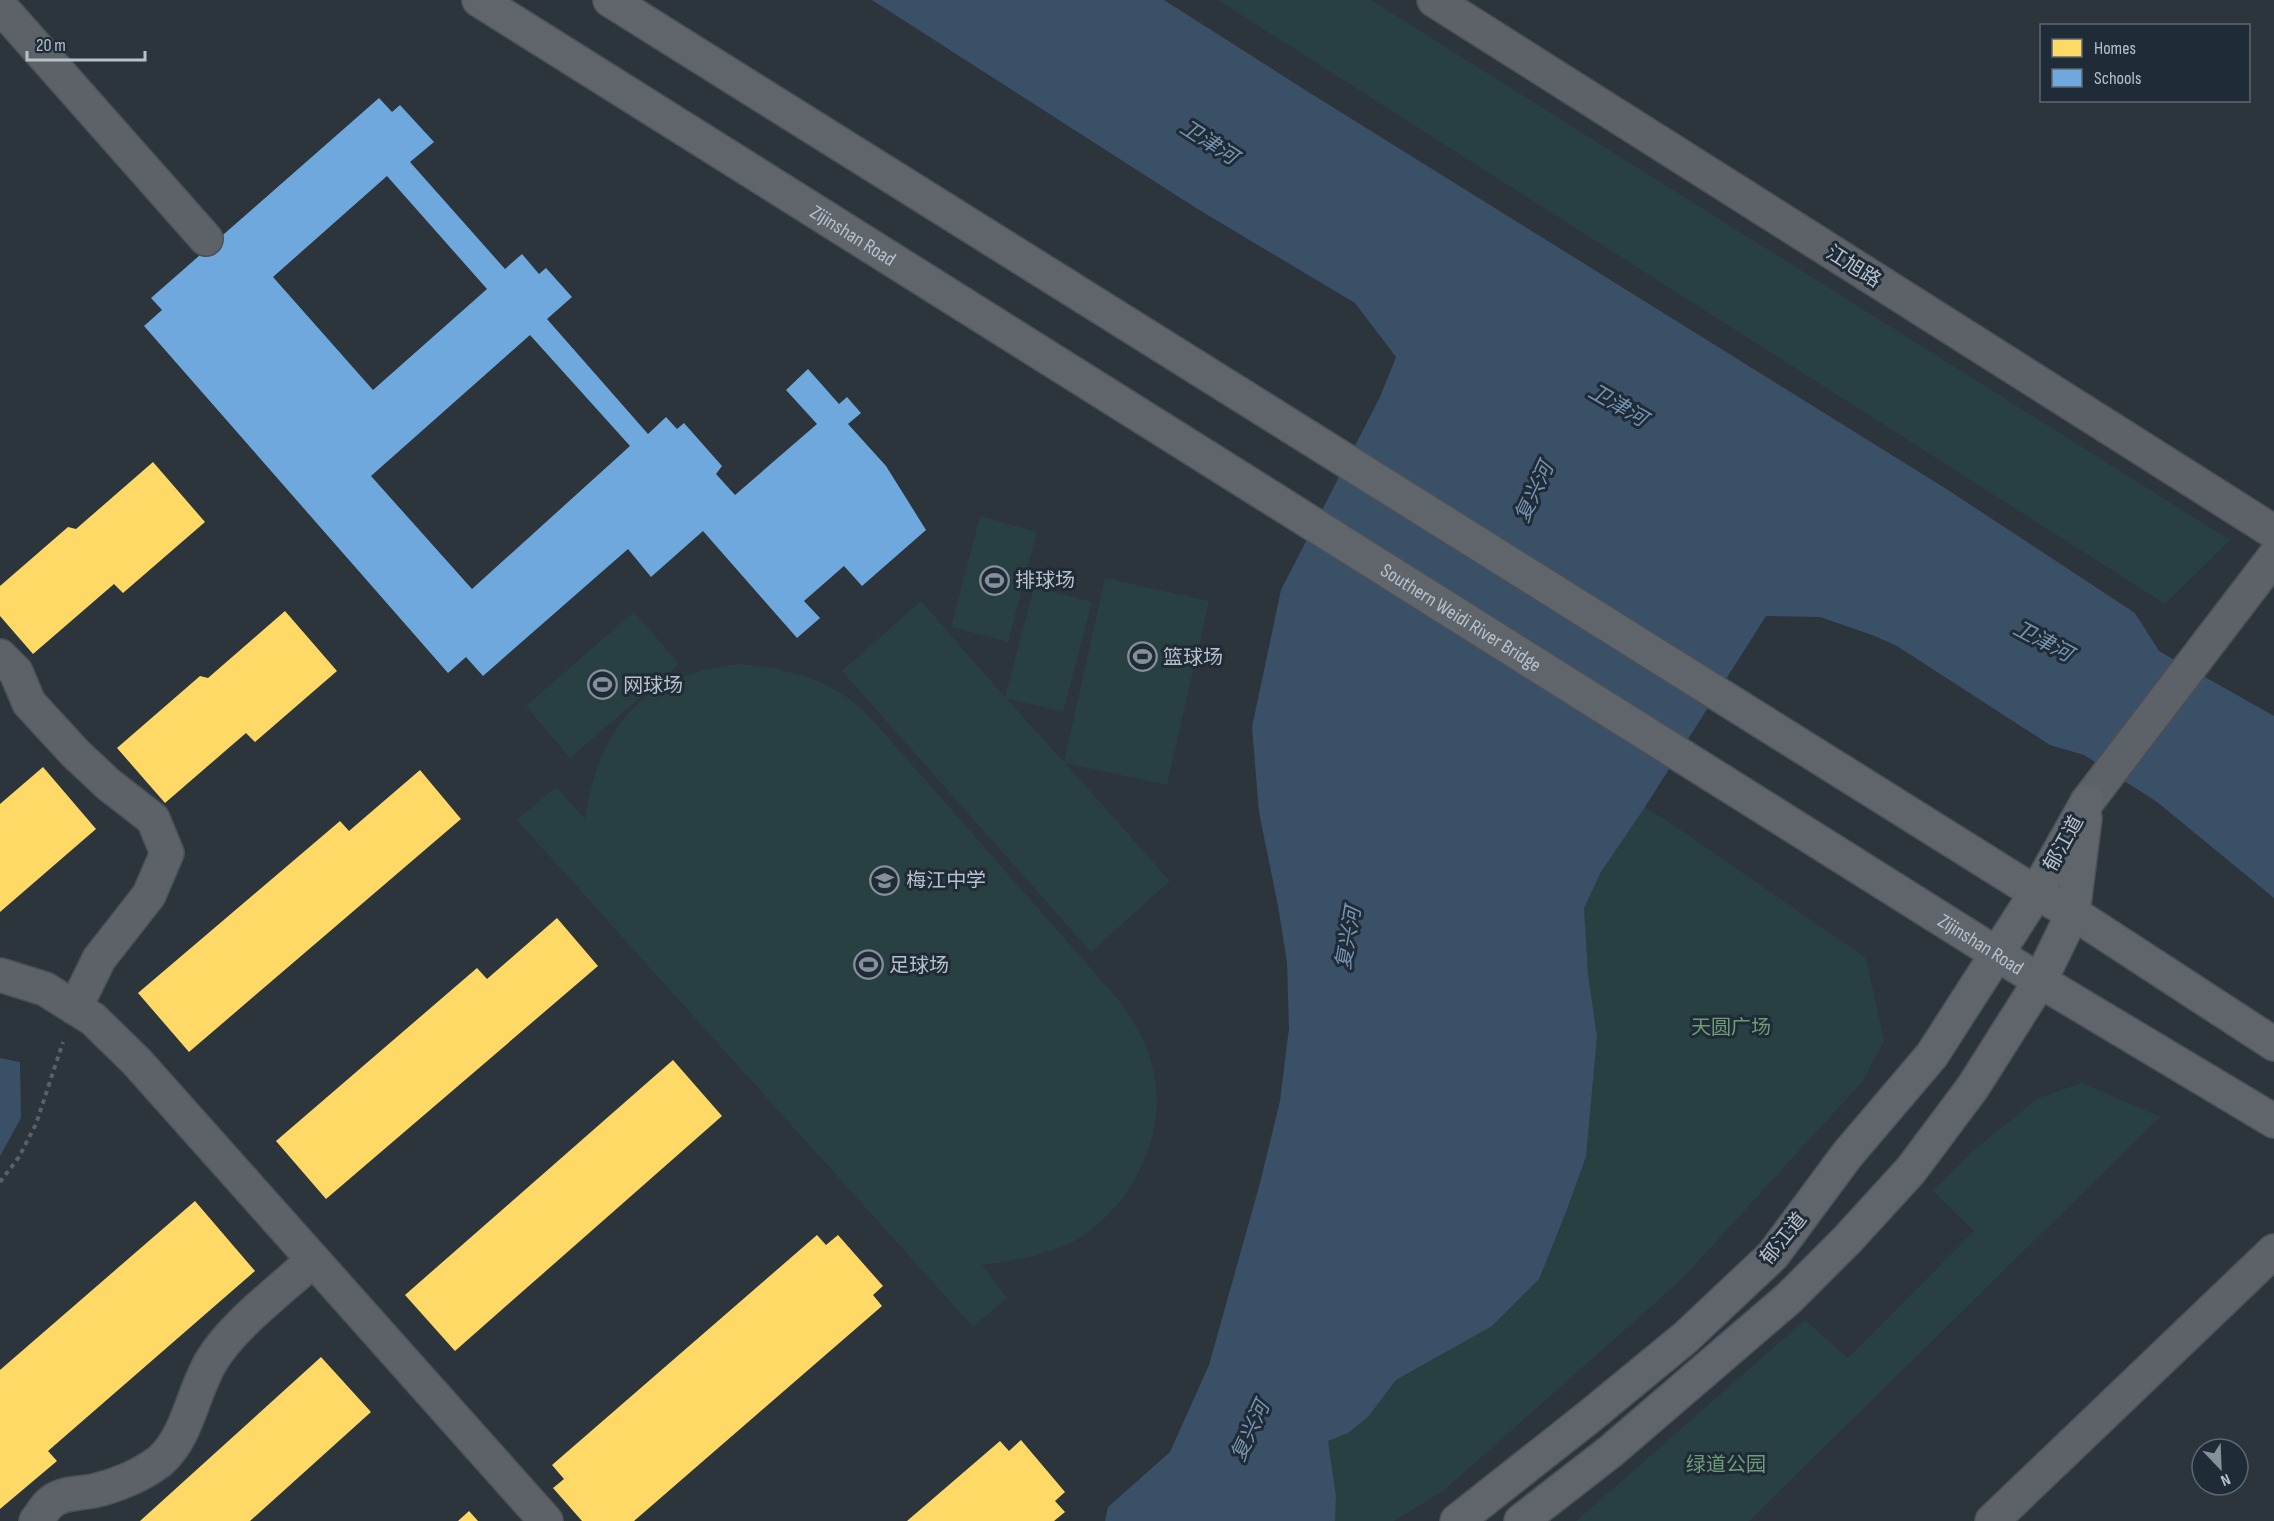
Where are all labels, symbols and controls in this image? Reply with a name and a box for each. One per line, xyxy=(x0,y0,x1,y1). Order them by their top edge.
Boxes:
scale bar xyxy=(27,24,146,62)
legend xyxy=(2040,24,2250,102)
text: 20 m xyxy=(36,35,66,56)
text: Homes xyxy=(2094,38,2136,59)
text: Schools xyxy=(2094,68,2141,89)
water label: 卫津河 xyxy=(1176,115,1245,172)
street label: Zijinshan Road xyxy=(805,200,900,272)
street label: 江旭路 xyxy=(1822,241,1885,293)
water label: 卫津河 xyxy=(1584,379,1655,434)
water label: 复兴河 xyxy=(1510,455,1561,526)
street label: Southern Weidi River Bridge xyxy=(1376,559,1546,678)
sports icon: 排球场 xyxy=(978,564,1010,596)
place label: 排球场 xyxy=(1015,569,1075,593)
water label: 卫津河 xyxy=(2009,616,2080,669)
sports icon: 篮球场 xyxy=(1126,641,1158,673)
place label: 篮球场 xyxy=(1163,646,1223,670)
sports icon: 网球场 xyxy=(586,669,618,701)
place label: 网球场 xyxy=(623,674,683,698)
street label: 郁江道 xyxy=(2039,811,2089,876)
school or university icon: 梅江中学 xyxy=(869,864,901,896)
place label: 梅江中学 xyxy=(906,869,986,893)
water label: 复兴河 xyxy=(1331,901,1367,971)
street label: Zijinshan Road xyxy=(1933,909,2028,981)
sports icon: 足球场 xyxy=(852,949,884,981)
place label: 足球场 xyxy=(889,954,949,978)
park label: 天圆广场 xyxy=(1691,1016,1771,1040)
street label: 郁江道 xyxy=(1756,1208,1812,1269)
water label: 复兴河 xyxy=(1226,1394,1277,1465)
north arrow xyxy=(2190,1437,2250,1497)
park label: 绿道公园 xyxy=(1686,1453,1766,1477)
text: N xyxy=(2218,1469,2233,1490)

